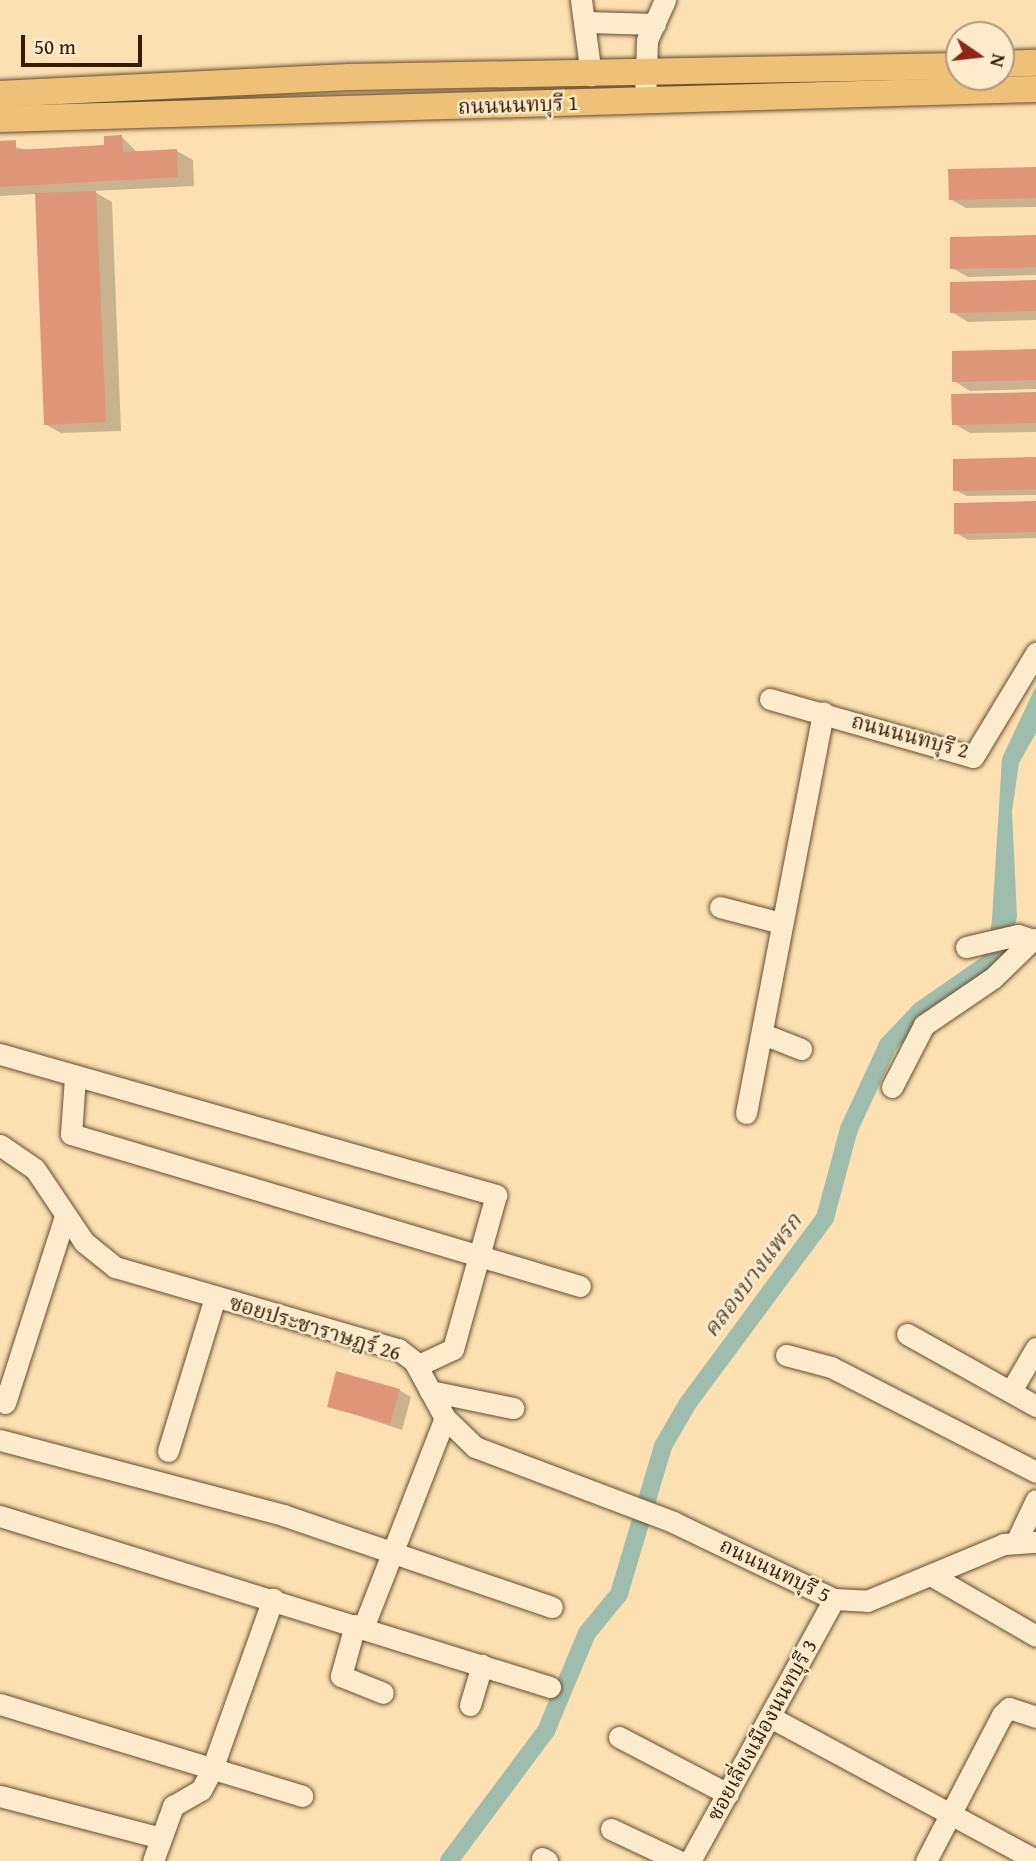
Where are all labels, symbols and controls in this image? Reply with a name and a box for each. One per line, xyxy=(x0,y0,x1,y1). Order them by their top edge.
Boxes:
scale bar xyxy=(24,21,145,65)
north arrow xyxy=(945,21,1015,91)
text: 50 m xyxy=(34,31,76,62)
text: N xyxy=(983,51,1014,70)
street label: ถนนนนทบุรี 1 xyxy=(457,90,579,120)
street label: ถนนนนทบุรี 2 xyxy=(849,708,971,764)
water label: คลองบางแพรก xyxy=(697,1208,807,1342)
street label: ซอยประชาราษฎร์ 26 xyxy=(226,1290,404,1366)
street label: ถนนนนทบุรี 5 xyxy=(715,1532,835,1608)
street label: ซอยเลี่ยงเมืองนนทบุรี 3 xyxy=(702,1635,822,1825)

